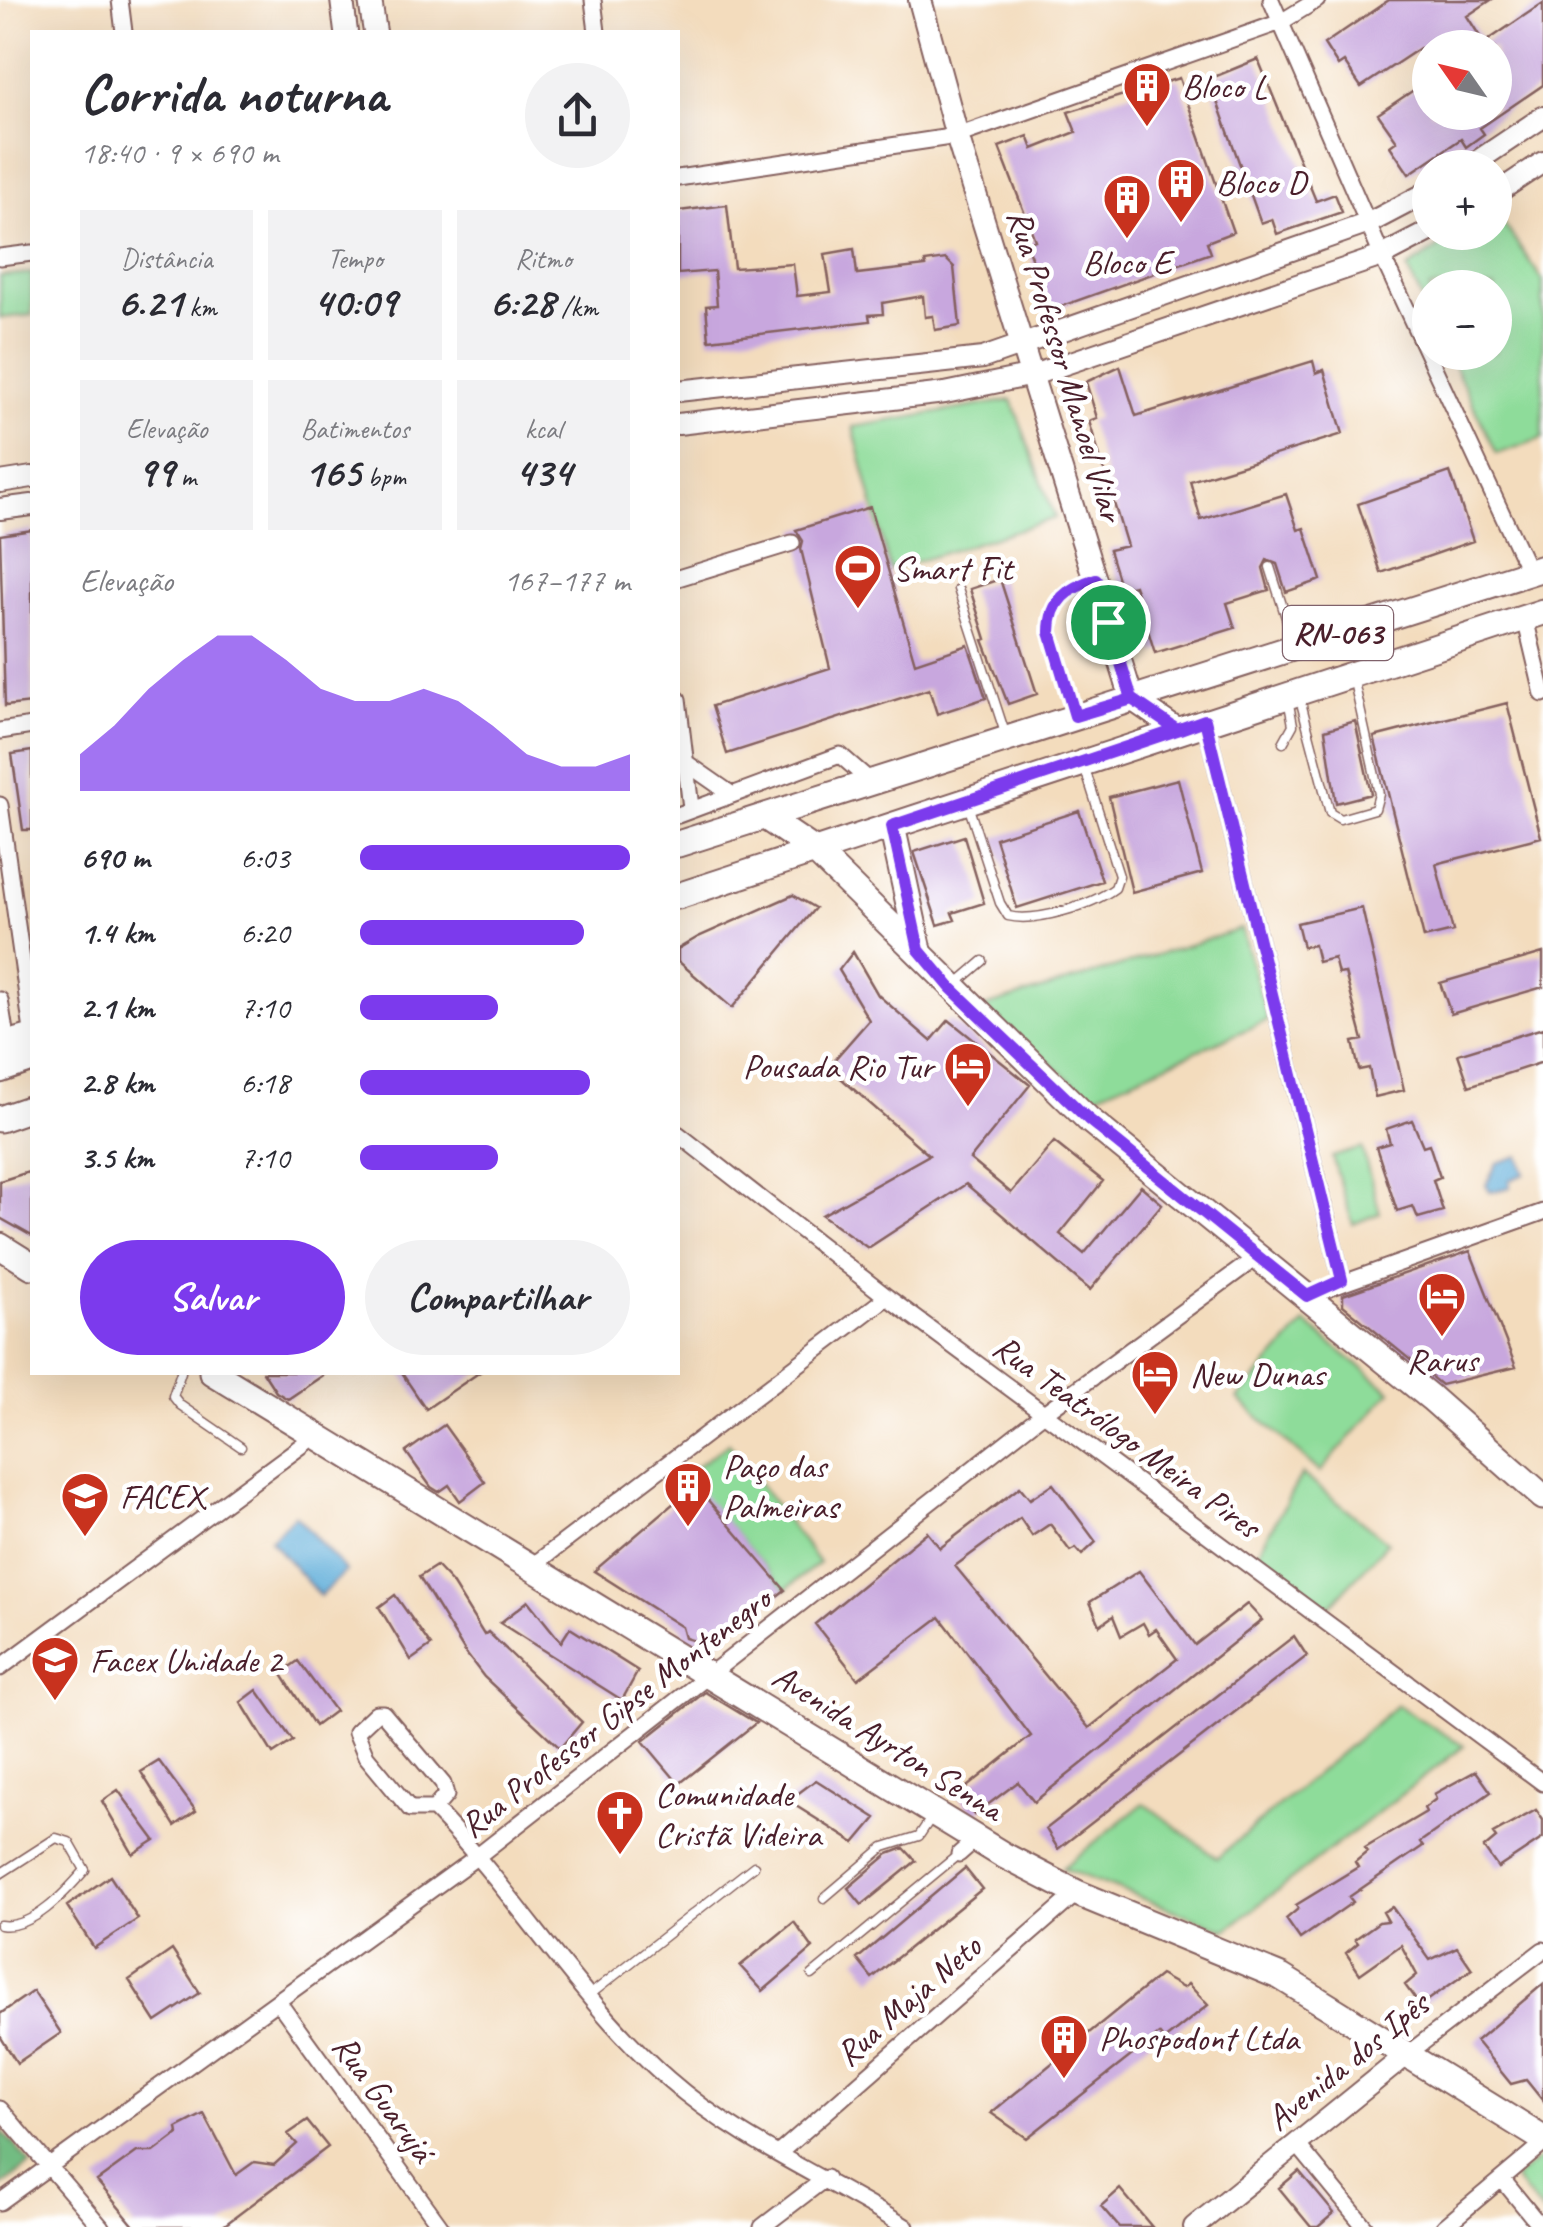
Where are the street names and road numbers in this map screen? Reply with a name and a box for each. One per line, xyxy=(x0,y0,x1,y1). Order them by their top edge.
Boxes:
street label: Rua Professor Manoel Vilar xyxy=(997,204,1135,529)
road number: RN-063 xyxy=(1283,606,1393,660)
street label: Rua Teatrólogo Meira Pires xyxy=(984,1324,1272,1550)
street label: Rua Professor Gipse Montenegro xyxy=(451,1575,783,1848)
street label: Avenida Ayrton Senna xyxy=(764,1654,1014,1833)
street label: Rua Maja Neto xyxy=(826,1924,992,2076)
street label: Avenida dos Ipês xyxy=(1257,1980,1440,2141)
street label: Rua Guarujá xyxy=(322,2026,447,2174)

